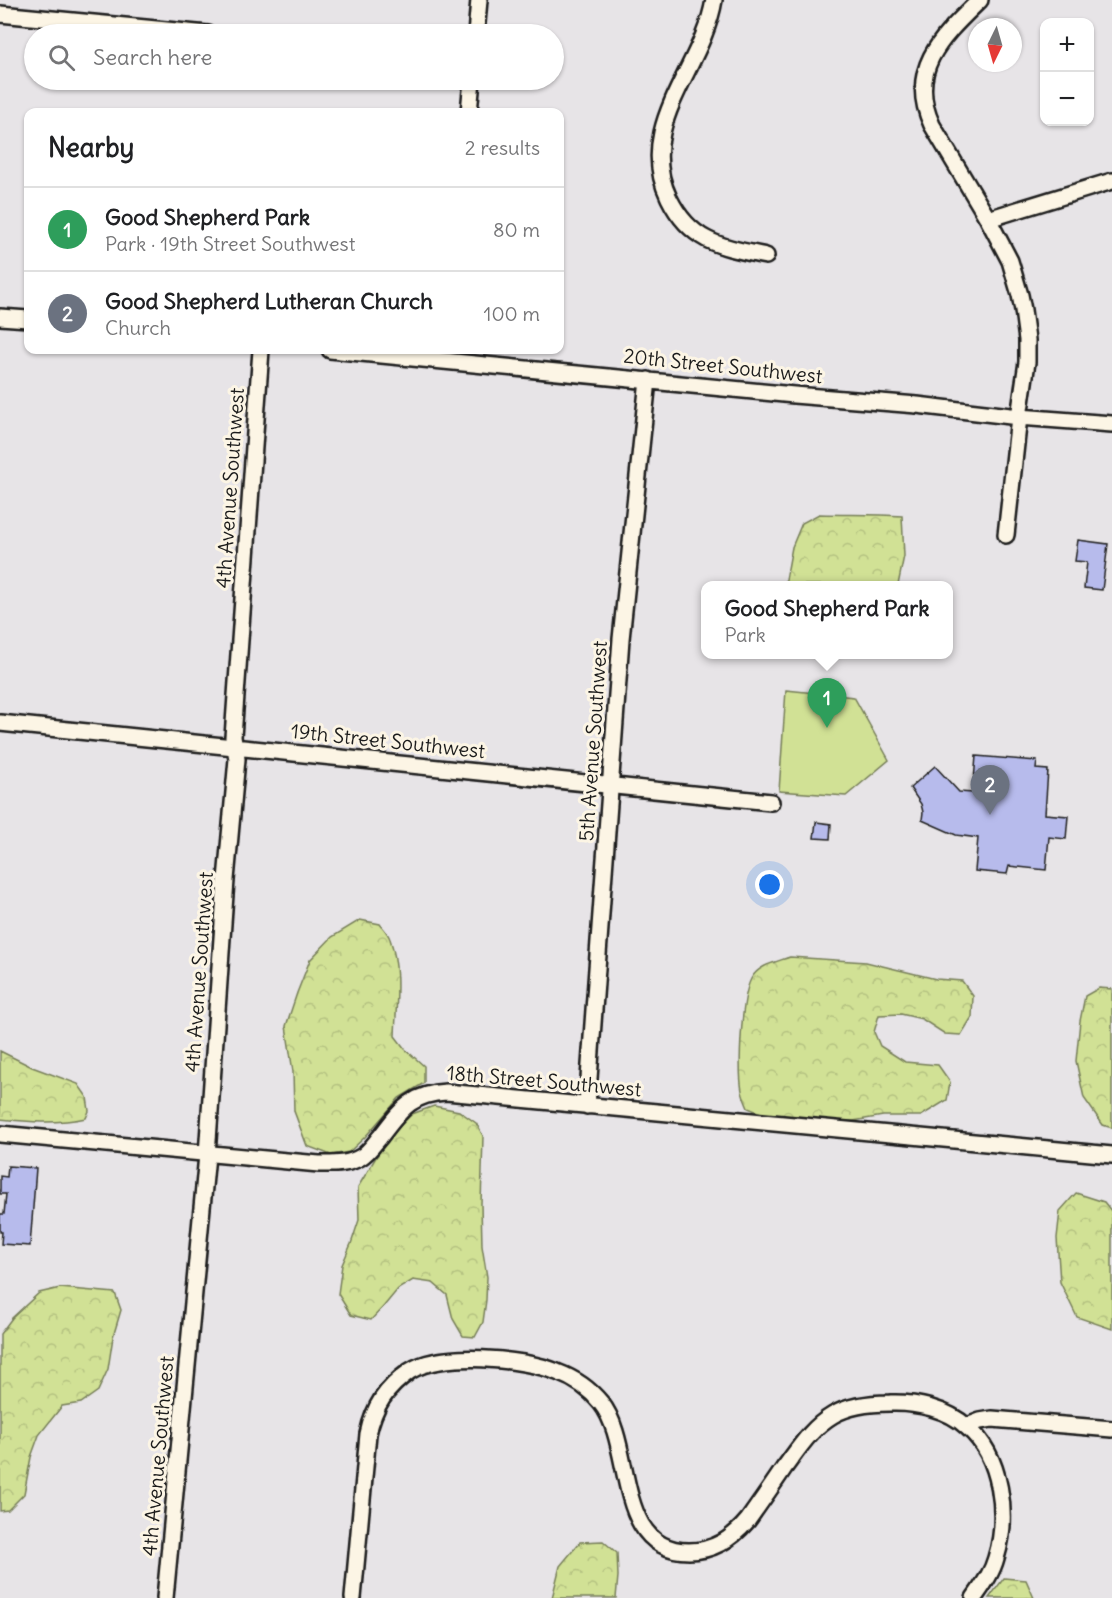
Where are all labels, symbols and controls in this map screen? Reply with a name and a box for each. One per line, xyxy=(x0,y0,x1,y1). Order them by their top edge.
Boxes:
north arrow xyxy=(968,18,1022,72)
map controls xyxy=(1040,18,1094,126)
button: + xyxy=(1040,18,1094,72)
search box xyxy=(24,24,564,90)
icon: search xyxy=(45,41,78,74)
text: Search here xyxy=(93,43,212,71)
button: − xyxy=(1040,72,1094,126)
text: Nearby xyxy=(48,131,134,164)
text: 2 results xyxy=(465,135,540,160)
text: Good Shepherd Park xyxy=(105,203,310,231)
text: 1 xyxy=(64,217,71,242)
text: 80 m xyxy=(493,217,540,242)
text: Park · 19th Street Southwest xyxy=(105,231,355,256)
text: Good Shepherd Lutheran Church xyxy=(105,287,433,315)
text: 2 xyxy=(62,301,73,326)
text: 100 m xyxy=(483,301,540,326)
text: Church xyxy=(105,315,171,340)
street label: 20th Street Southwest xyxy=(622,343,824,388)
street label: 4th Avenue Southwest xyxy=(210,387,249,589)
popup xyxy=(701,581,953,659)
text: Good Shepherd Park xyxy=(724,594,930,622)
text: Park xyxy=(724,622,766,647)
street label: 5th Avenue Southwest xyxy=(573,640,612,842)
pin: 1 xyxy=(808,678,846,728)
street label: 19th Street Southwest xyxy=(290,718,487,763)
pin: 2 xyxy=(970,766,1010,815)
your location xyxy=(755,870,784,899)
street label: 4th Avenue Southwest xyxy=(179,871,218,1073)
street label: 18th Street Southwest xyxy=(446,1060,643,1101)
street label: 4th Avenue Southwest xyxy=(136,1355,179,1557)

